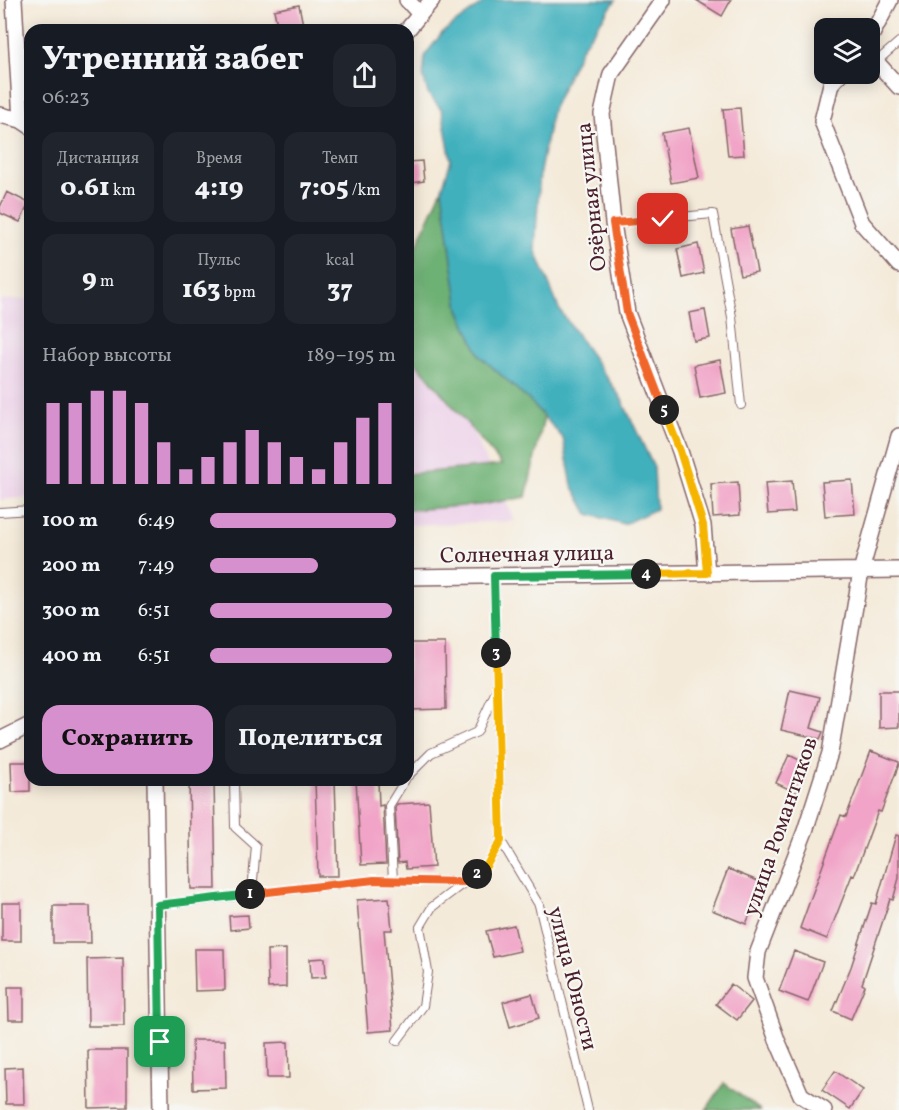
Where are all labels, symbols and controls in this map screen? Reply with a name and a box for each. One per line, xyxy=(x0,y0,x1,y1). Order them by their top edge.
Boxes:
map controls xyxy=(814,18,880,84)
button: layers xyxy=(814,18,880,84)
text: Утренний забег xyxy=(42,38,303,84)
button: share xyxy=(333,44,396,107)
text: 06:23 xyxy=(42,84,90,112)
street label: Озёрная улица xyxy=(569,121,616,273)
text: Дистанция xyxy=(57,148,139,170)
text: Время xyxy=(196,148,242,170)
text: Темп xyxy=(322,148,358,170)
text: 0.61 xyxy=(60,170,110,206)
text: 4:19 xyxy=(195,170,243,206)
text: 7:05 xyxy=(300,170,348,206)
text: km xyxy=(110,180,136,202)
text: /km xyxy=(348,180,380,202)
pin xyxy=(637,193,688,244)
icon: check xyxy=(646,202,679,235)
text: Пульс xyxy=(197,250,241,272)
text: kcal xyxy=(326,250,354,272)
text: 9 xyxy=(82,261,97,297)
text: m xyxy=(97,271,114,293)
text: 163 xyxy=(182,272,221,308)
text: 37 xyxy=(327,272,353,308)
text: bpm xyxy=(221,282,256,304)
text: Набор высоты xyxy=(42,342,172,370)
text: 189–195 m xyxy=(307,342,396,370)
pin: 5 xyxy=(649,395,679,425)
text: 5 xyxy=(660,399,668,421)
text: 100 m xyxy=(42,507,98,535)
text: 6:49 xyxy=(138,507,175,535)
street label: Солнечная улица xyxy=(440,538,615,573)
text: 200 m xyxy=(42,552,100,580)
text: 7:49 xyxy=(138,552,174,580)
pin: 4 xyxy=(631,559,661,589)
text: 4 xyxy=(641,563,651,585)
text: 300 m xyxy=(42,597,100,625)
text: 6:51 xyxy=(138,597,170,625)
pin: 3 xyxy=(481,638,511,668)
text: 400 m xyxy=(42,642,102,670)
text: 6:51 xyxy=(138,642,170,670)
text: 3 xyxy=(492,642,500,664)
button: Сохранить xyxy=(42,705,213,774)
button: Поделиться xyxy=(225,705,396,774)
street label: улица Романтиков xyxy=(736,733,827,920)
pin: 2 xyxy=(462,859,492,889)
text: 2 xyxy=(473,863,481,885)
pin: 1 xyxy=(235,879,265,909)
text: 1 xyxy=(247,883,253,905)
street label: улица Юности xyxy=(539,903,604,1054)
pin xyxy=(134,1016,185,1067)
icon: arrive xyxy=(143,1025,176,1058)

